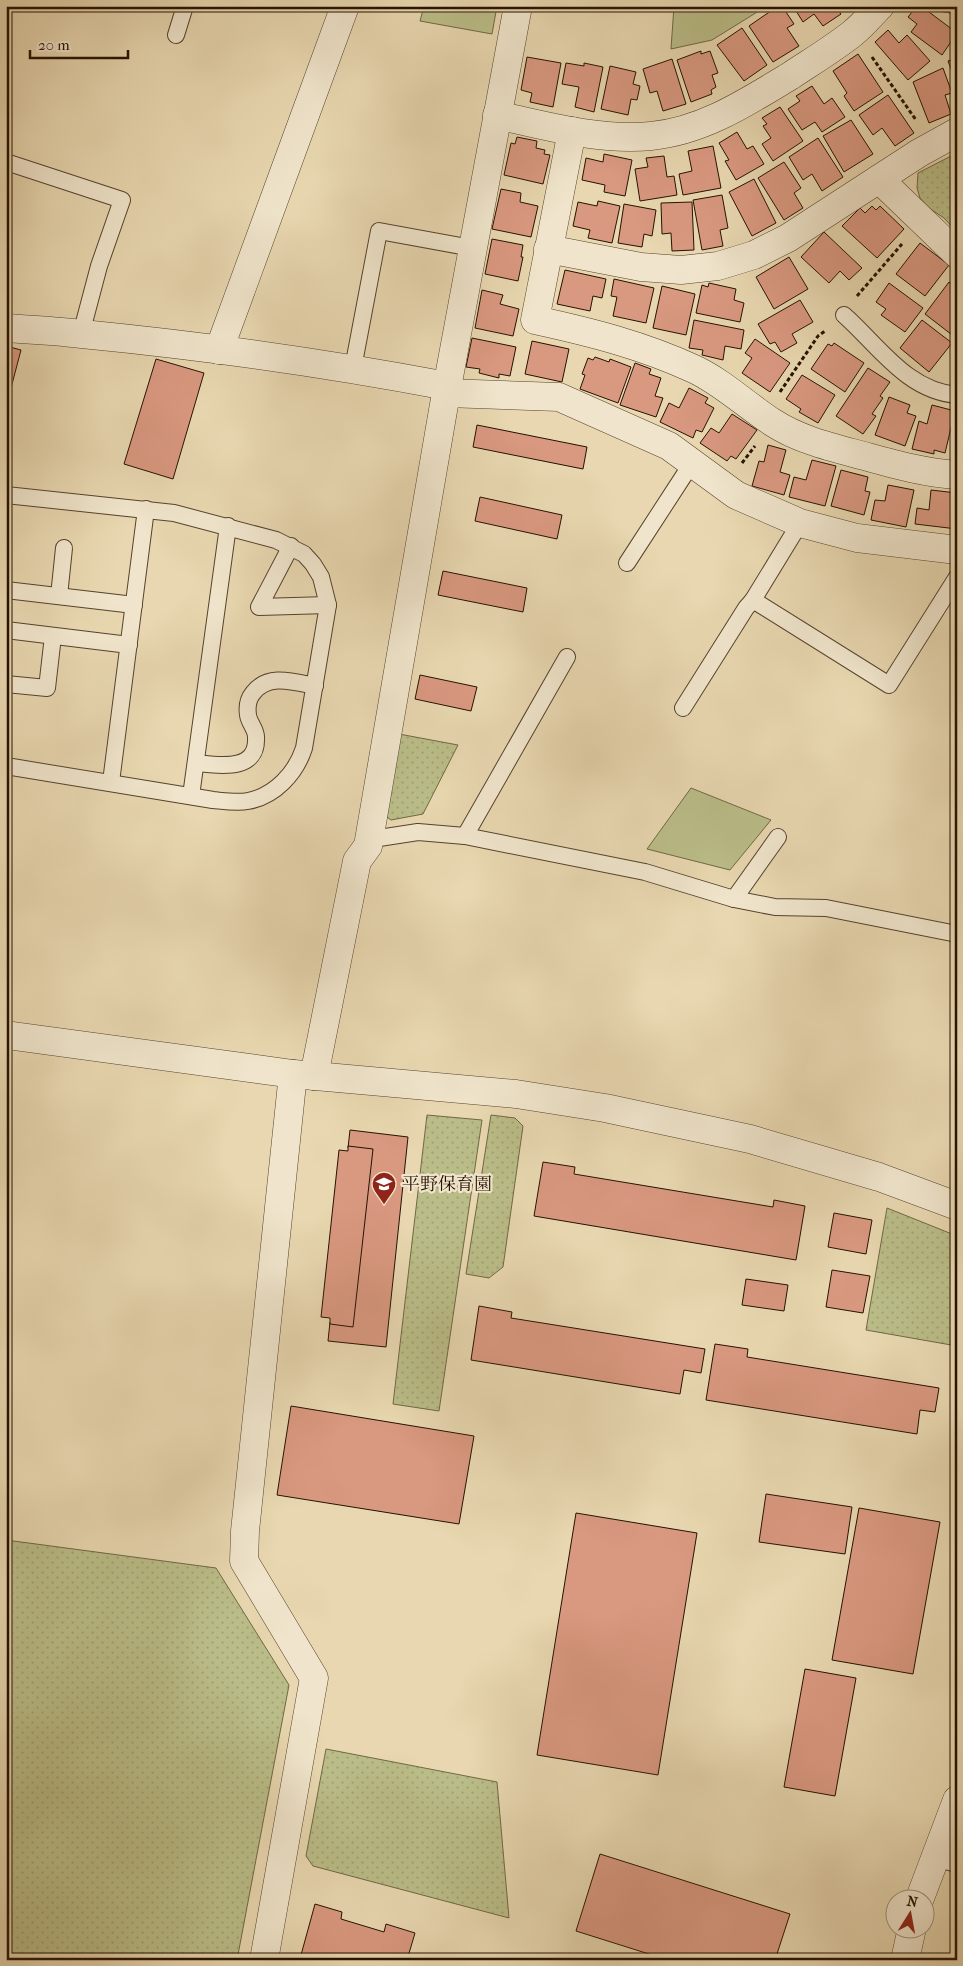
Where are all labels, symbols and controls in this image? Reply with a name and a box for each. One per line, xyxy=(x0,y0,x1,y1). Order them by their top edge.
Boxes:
scale bar xyxy=(30,28,128,60)
text: 20 m xyxy=(38,36,70,54)
school or university icon: 平野保育園 xyxy=(371,1171,397,1205)
place label: 平野保育園 xyxy=(402,1174,492,1195)
north arrow xyxy=(886,1888,936,1938)
text: N xyxy=(906,1892,920,1911)

